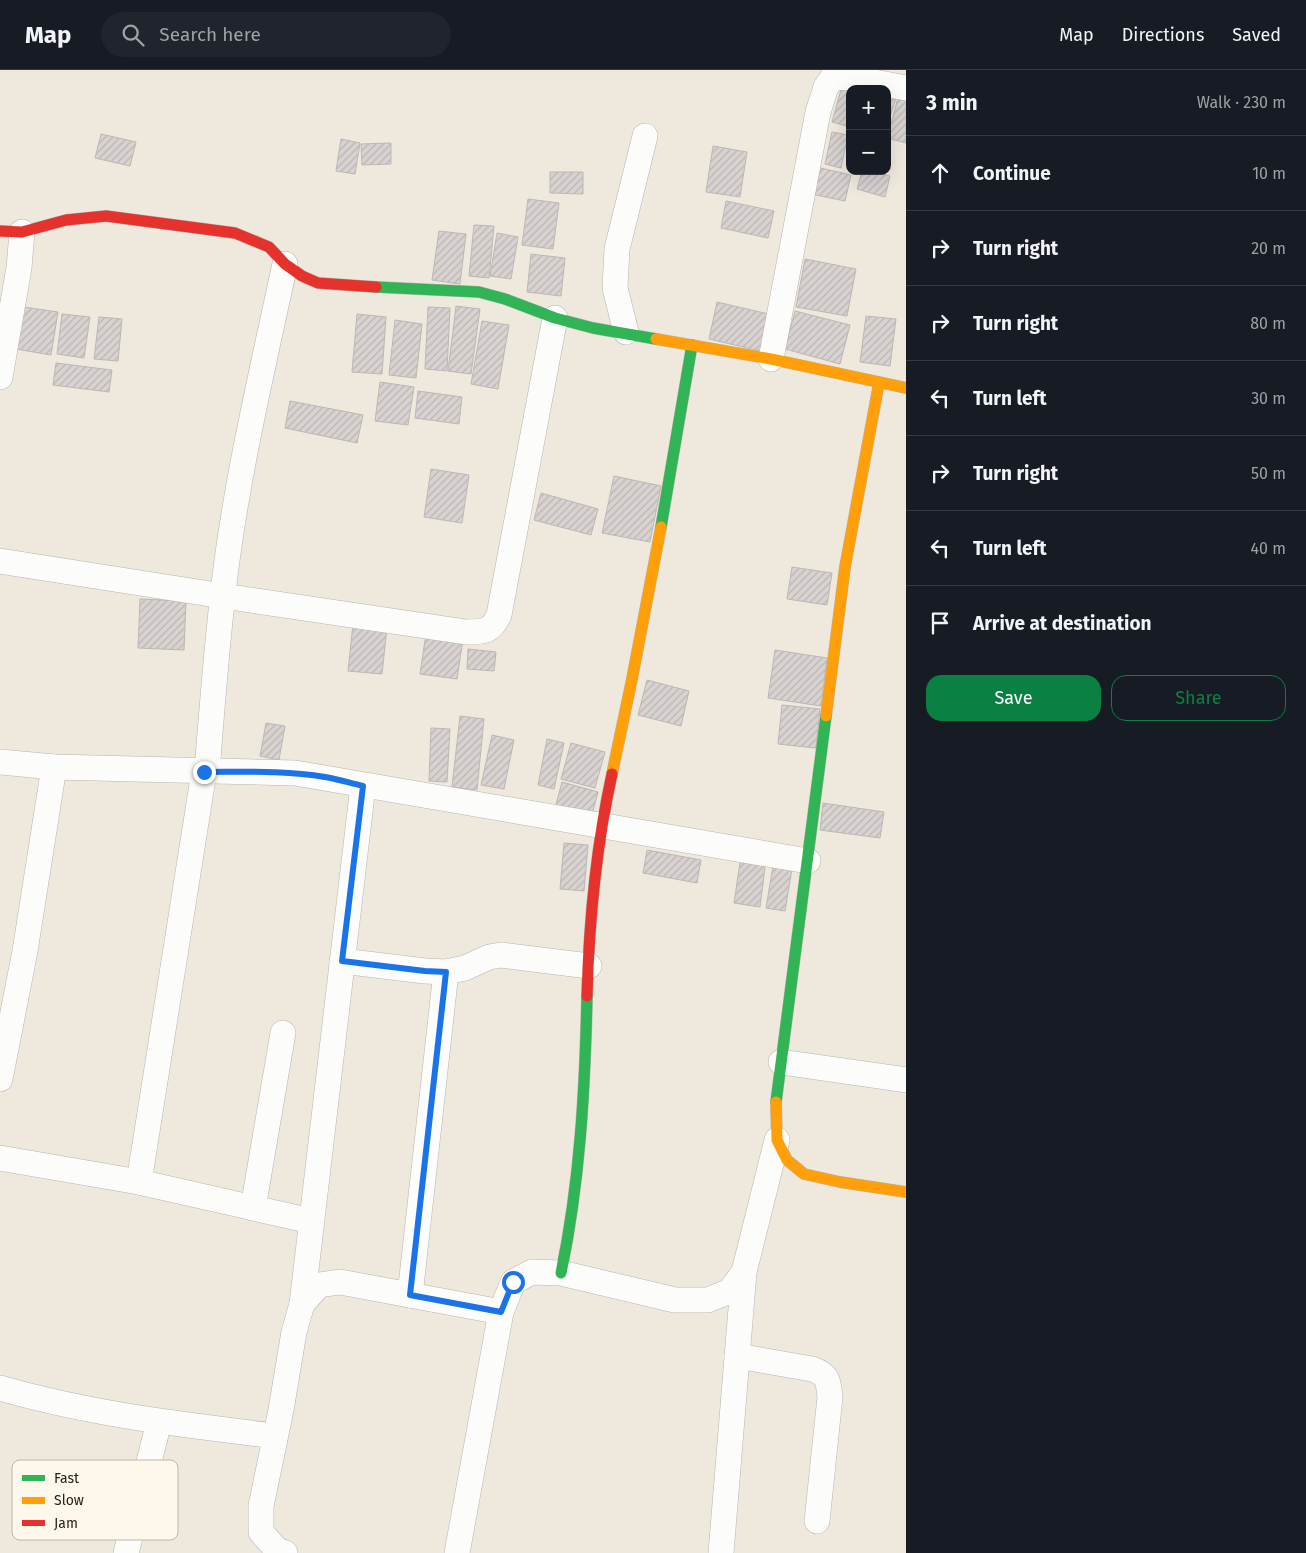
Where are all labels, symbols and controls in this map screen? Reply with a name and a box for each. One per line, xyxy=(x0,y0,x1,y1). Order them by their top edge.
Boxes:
search box xyxy=(101,12,451,57)
text: Map xyxy=(25,21,71,49)
icon: search xyxy=(119,21,147,49)
text: Search here xyxy=(159,23,261,46)
text: Map xyxy=(1059,24,1094,46)
text: Directions xyxy=(1122,24,1204,46)
text: Saved xyxy=(1232,24,1281,46)
map controls xyxy=(846,85,891,175)
button: + xyxy=(846,85,891,130)
text: 3 min xyxy=(926,90,978,116)
text: Walk · 230 m xyxy=(1197,93,1286,112)
button: − xyxy=(846,130,891,175)
icon: ahead xyxy=(926,159,954,187)
text: Continue xyxy=(973,162,1051,185)
text: 10 m xyxy=(1252,164,1286,183)
icon: right xyxy=(926,234,954,262)
text: Turn right xyxy=(973,237,1058,260)
text: 20 m xyxy=(1251,239,1286,258)
icon: right xyxy=(926,309,954,337)
text: Turn right xyxy=(973,312,1058,335)
text: 80 m xyxy=(1250,314,1286,333)
icon: left xyxy=(926,384,954,412)
text: Turn left xyxy=(973,387,1047,410)
text: 30 m xyxy=(1251,389,1286,408)
icon: right xyxy=(926,459,954,487)
text: Turn right xyxy=(973,462,1058,485)
text: 50 m xyxy=(1251,464,1286,483)
icon: left xyxy=(926,534,954,562)
text: Turn left xyxy=(973,537,1047,560)
text: 40 m xyxy=(1251,539,1286,558)
icon: arrive xyxy=(926,609,954,637)
text: Arrive at destination xyxy=(973,612,1152,635)
button: Save xyxy=(926,675,1101,721)
button: Share xyxy=(1111,675,1286,721)
route end xyxy=(193,761,216,784)
route start xyxy=(502,1271,525,1294)
legend xyxy=(12,1460,178,1540)
text: Fast xyxy=(54,1470,80,1487)
text: Slow xyxy=(54,1492,84,1509)
text: Jam xyxy=(54,1515,78,1532)

